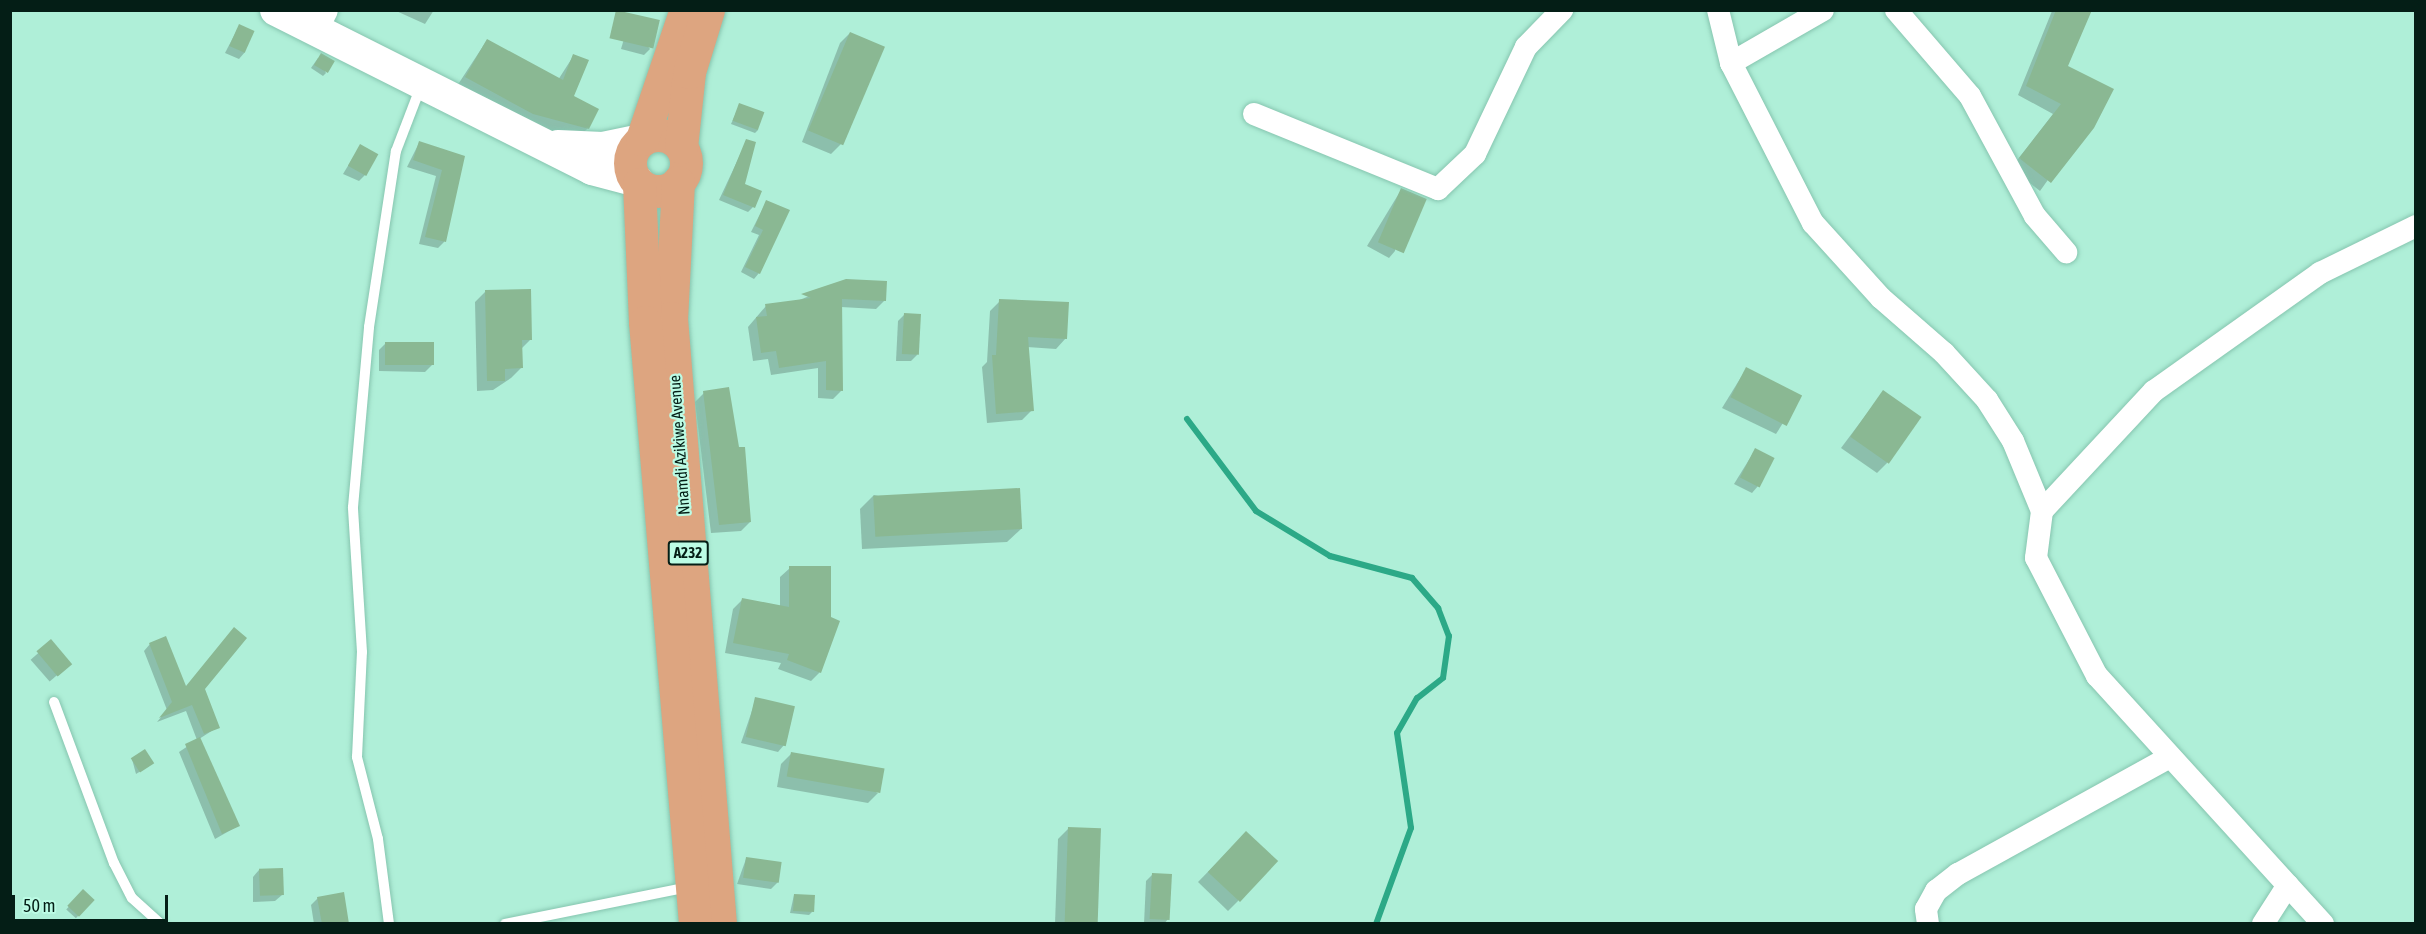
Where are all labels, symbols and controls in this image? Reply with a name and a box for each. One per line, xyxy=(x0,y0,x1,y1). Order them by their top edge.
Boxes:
street label: Nnamdi Azikiwe Avenue xyxy=(665,374,693,516)
road number: A232 xyxy=(667,541,709,565)
scale bar xyxy=(15,883,171,921)
text: 50 m xyxy=(23,895,55,916)

